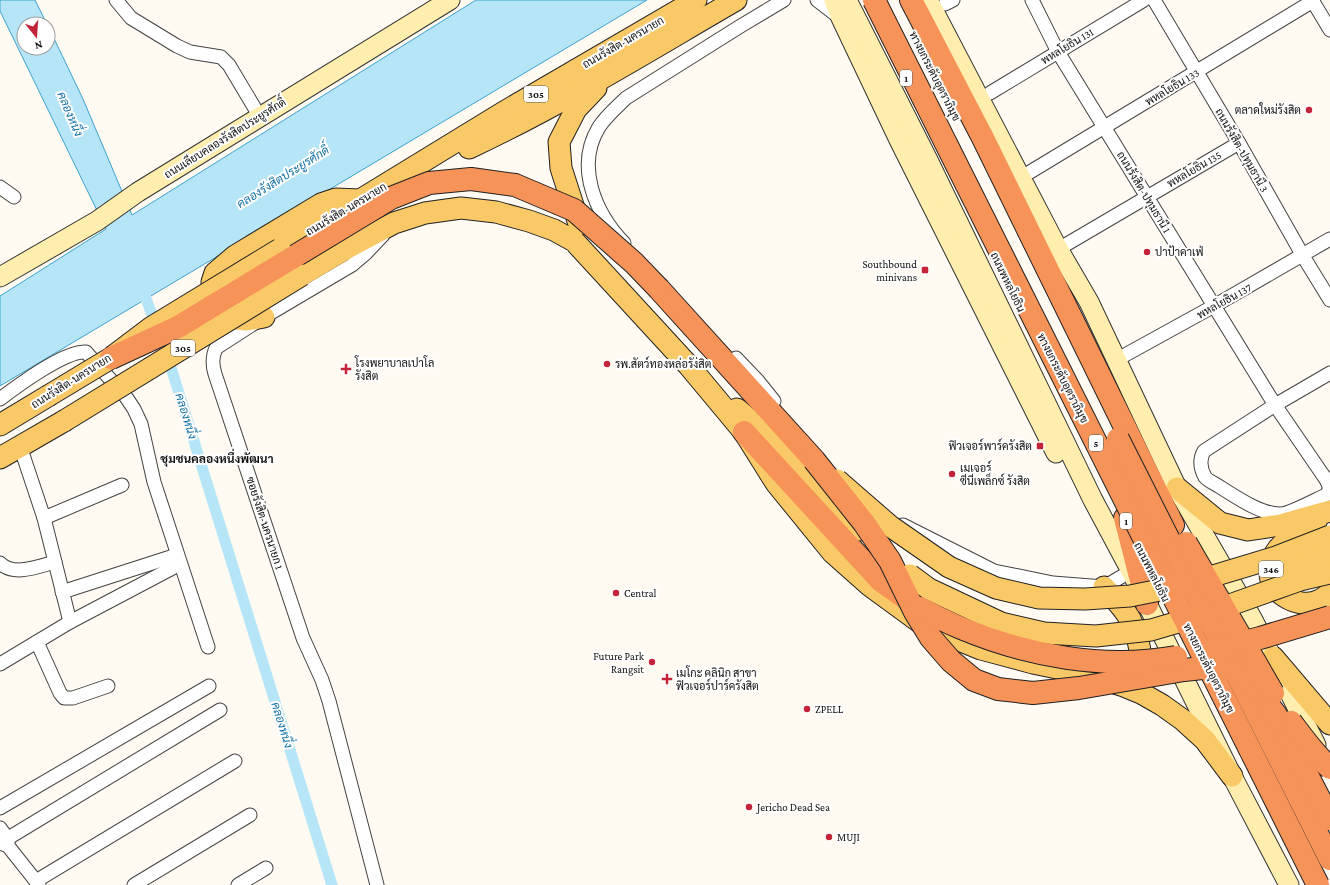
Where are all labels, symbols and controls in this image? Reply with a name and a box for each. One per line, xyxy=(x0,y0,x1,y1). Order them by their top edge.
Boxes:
street label: ถนนรังสิต-นครนายก xyxy=(580,13,666,70)
north arrow xyxy=(16,16,56,56)
street label: พหลโยธิน 131 xyxy=(1037,24,1096,66)
street label: ทางยกระดับอุตราภิมุข xyxy=(905,29,964,124)
text: N xyxy=(33,39,44,53)
street label: พหลโยธิน 133 xyxy=(1142,64,1201,108)
road number: 1 xyxy=(900,70,912,86)
road number: 305 xyxy=(524,86,548,102)
water label: คลองหนึ่ง xyxy=(54,88,90,139)
street label: ถนนเลียบคลองรังสิตประยูรศักดิ์ xyxy=(162,95,288,181)
place label: ตลาดใหม่รังสิต xyxy=(1235,102,1301,116)
street label: ถนนรังสิต-ปทุมธานี 3 xyxy=(1211,105,1273,195)
marker: ตลาดใหม่รังสิต xyxy=(1304,105,1314,115)
water label: คลองรังสิตประยูรศักดิ์ xyxy=(234,143,332,211)
street label: พหลโยธิน 135 xyxy=(1164,147,1223,189)
street label: ถนนรังสิต-ปทุมธานี 1 xyxy=(1112,148,1175,237)
street label: ถนนรังสิต-นครนายก xyxy=(303,179,388,238)
place label: ปาป้าคาเฟ่ xyxy=(1155,245,1203,258)
marker: ปาป้าคาเฟ่ xyxy=(1142,247,1152,257)
street label: ถนนพหลโยธิน xyxy=(988,249,1029,314)
place label: Southbound minivans xyxy=(862,258,917,283)
marker: Southbound minivans xyxy=(920,265,930,275)
street label: พหลโยธิน 137 xyxy=(1194,279,1253,321)
street label: ทางยกระดับอุตราภิมุข xyxy=(1033,331,1092,426)
road number: 305 xyxy=(171,340,195,356)
street label: ถนนรังสิต-นครนายก xyxy=(28,351,113,410)
place label: โรงพยาบาลเปาโล รังสิต xyxy=(354,355,434,382)
place label: รพ.สัตว์ทองหล่อรังสิต xyxy=(615,356,711,370)
marker: รพ.สัตว์ทองหล่อรังสิต xyxy=(602,359,612,369)
marker: โรงพยาบาลเปาโล รังสิต xyxy=(340,363,352,375)
water label: คลองหนึ่ง xyxy=(172,390,204,441)
road number: 5 xyxy=(1089,435,1103,451)
place label: ฟิวเจอร์พาร์ครังสิต xyxy=(948,438,1032,452)
marker: ฟิวเจอร์พาร์ครังสิต xyxy=(1035,441,1045,451)
district label: ชุมชนคลองหนึ่งพัฒนา xyxy=(160,448,274,467)
place label: เมเจอร์ ซีนีเพล็กซ์ รังสิต xyxy=(960,460,1030,487)
marker: เมเจอร์ ซีนีเพล็กซ์ รังสิต xyxy=(947,469,957,479)
street label: ซอยรังสิต-นครนายก 1 xyxy=(244,475,287,571)
road number: 1 xyxy=(1120,513,1132,529)
street label: ถนนพหลโยธิน xyxy=(1132,539,1174,604)
road number: 346 xyxy=(1259,561,1283,577)
place label: Central xyxy=(624,587,657,599)
marker: Central xyxy=(611,588,621,598)
street label: ทางยกระดับอุตราภิมุข xyxy=(1179,621,1238,716)
place label: Future Park Rangsit xyxy=(593,650,645,676)
marker: Future Park Rangsit xyxy=(647,657,657,667)
place label: เมโกะ คลินิก สาขา ฟิวเจอร์ปาร์ครังสิต xyxy=(676,665,759,692)
marker: เมโกะ คลินิก สาขา ฟิวเจอร์ปาร์ครังสิต xyxy=(661,673,673,685)
water label: คลองหนึ่ง xyxy=(268,699,300,750)
place label: ZPELL xyxy=(815,703,844,715)
marker: ZPELL xyxy=(802,704,812,714)
place label: Jericho Dead Sea xyxy=(756,801,830,814)
marker: Jericho Dead Sea xyxy=(744,802,754,812)
place label: MUJI xyxy=(837,831,860,844)
marker: MUJI xyxy=(824,832,834,842)

